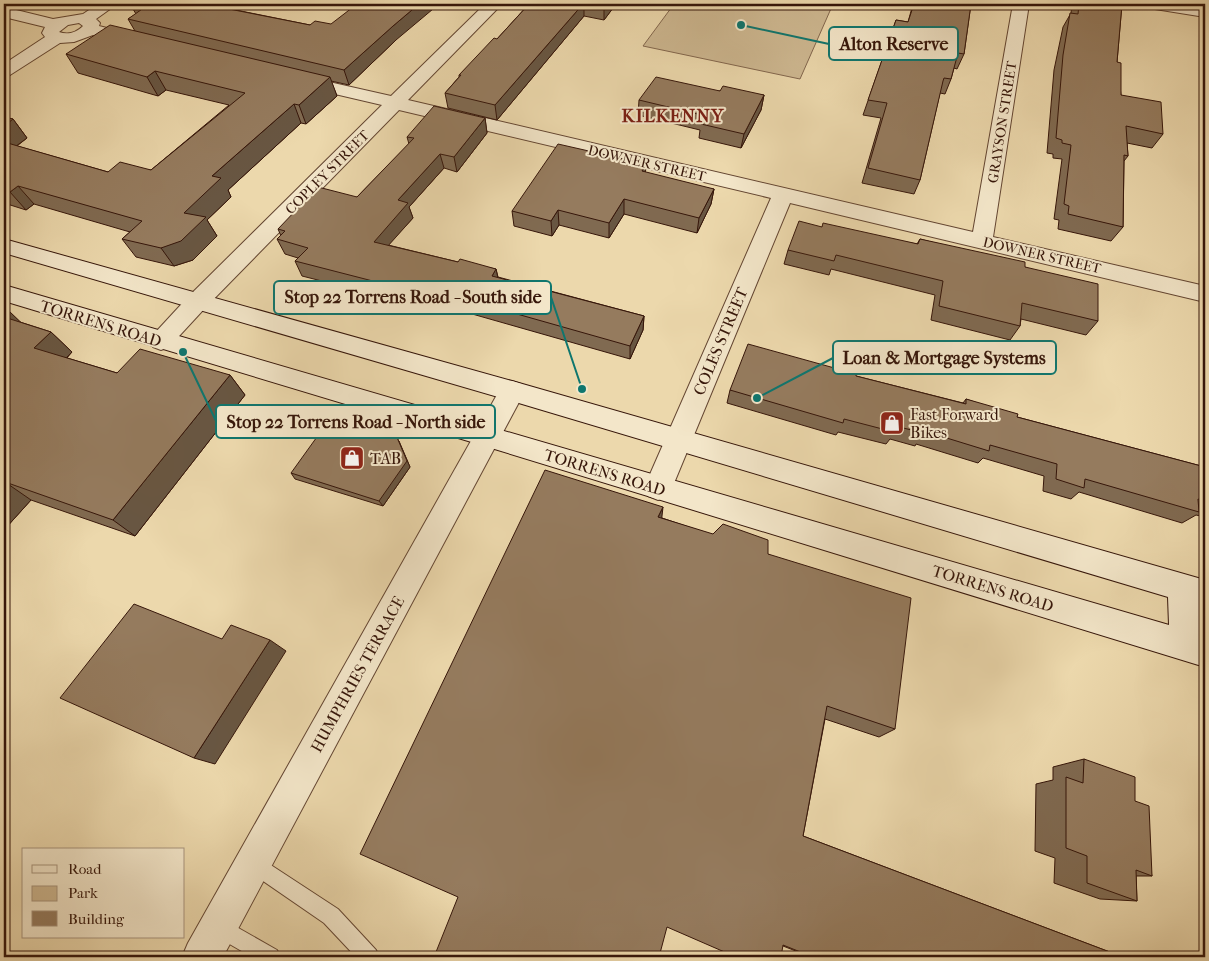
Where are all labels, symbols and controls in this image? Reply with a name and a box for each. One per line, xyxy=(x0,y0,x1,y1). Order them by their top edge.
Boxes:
callout: Alton Reserve xyxy=(829,27,958,60)
text: Alton Reserve xyxy=(839,34,948,55)
street label: GRAYSON STREET xyxy=(984,59,1021,184)
district label: KILKENNY xyxy=(622,106,725,127)
street label: COPLEY STREET xyxy=(282,127,373,218)
street label: DOWNER STREET xyxy=(586,142,708,185)
street label: DOWNER STREET xyxy=(981,234,1103,277)
callout: Stop 22 Torrens Road - South side xyxy=(274,281,551,314)
street label: COLES STREET xyxy=(689,284,752,398)
text: Stop 22 Torrens Road - South side xyxy=(284,287,542,308)
street label: TORRENS ROAD xyxy=(38,296,164,351)
callout: Loan & Mortgage Systems xyxy=(833,341,1056,374)
text: Loan & Mortgage Systems xyxy=(842,348,1046,369)
callout: Stop 22 Torrens Road - North side xyxy=(216,405,495,438)
place label: Fast Forward Bikes xyxy=(910,405,999,442)
shop icon: Fast Forward Bikes xyxy=(879,410,905,436)
text: Stop 22 Torrens Road - North side xyxy=(227,412,486,433)
shop icon: TAB xyxy=(339,445,365,471)
street label: TORRENS ROAD xyxy=(542,445,668,500)
place label: TAB xyxy=(370,449,401,468)
street label: TORRENS ROAD xyxy=(930,561,1056,616)
street label: HUMPHRIES TERRACE xyxy=(307,593,408,756)
legend xyxy=(22,848,185,938)
text: Road xyxy=(68,860,102,878)
text: Park xyxy=(68,884,98,902)
text: Building xyxy=(68,910,125,928)

